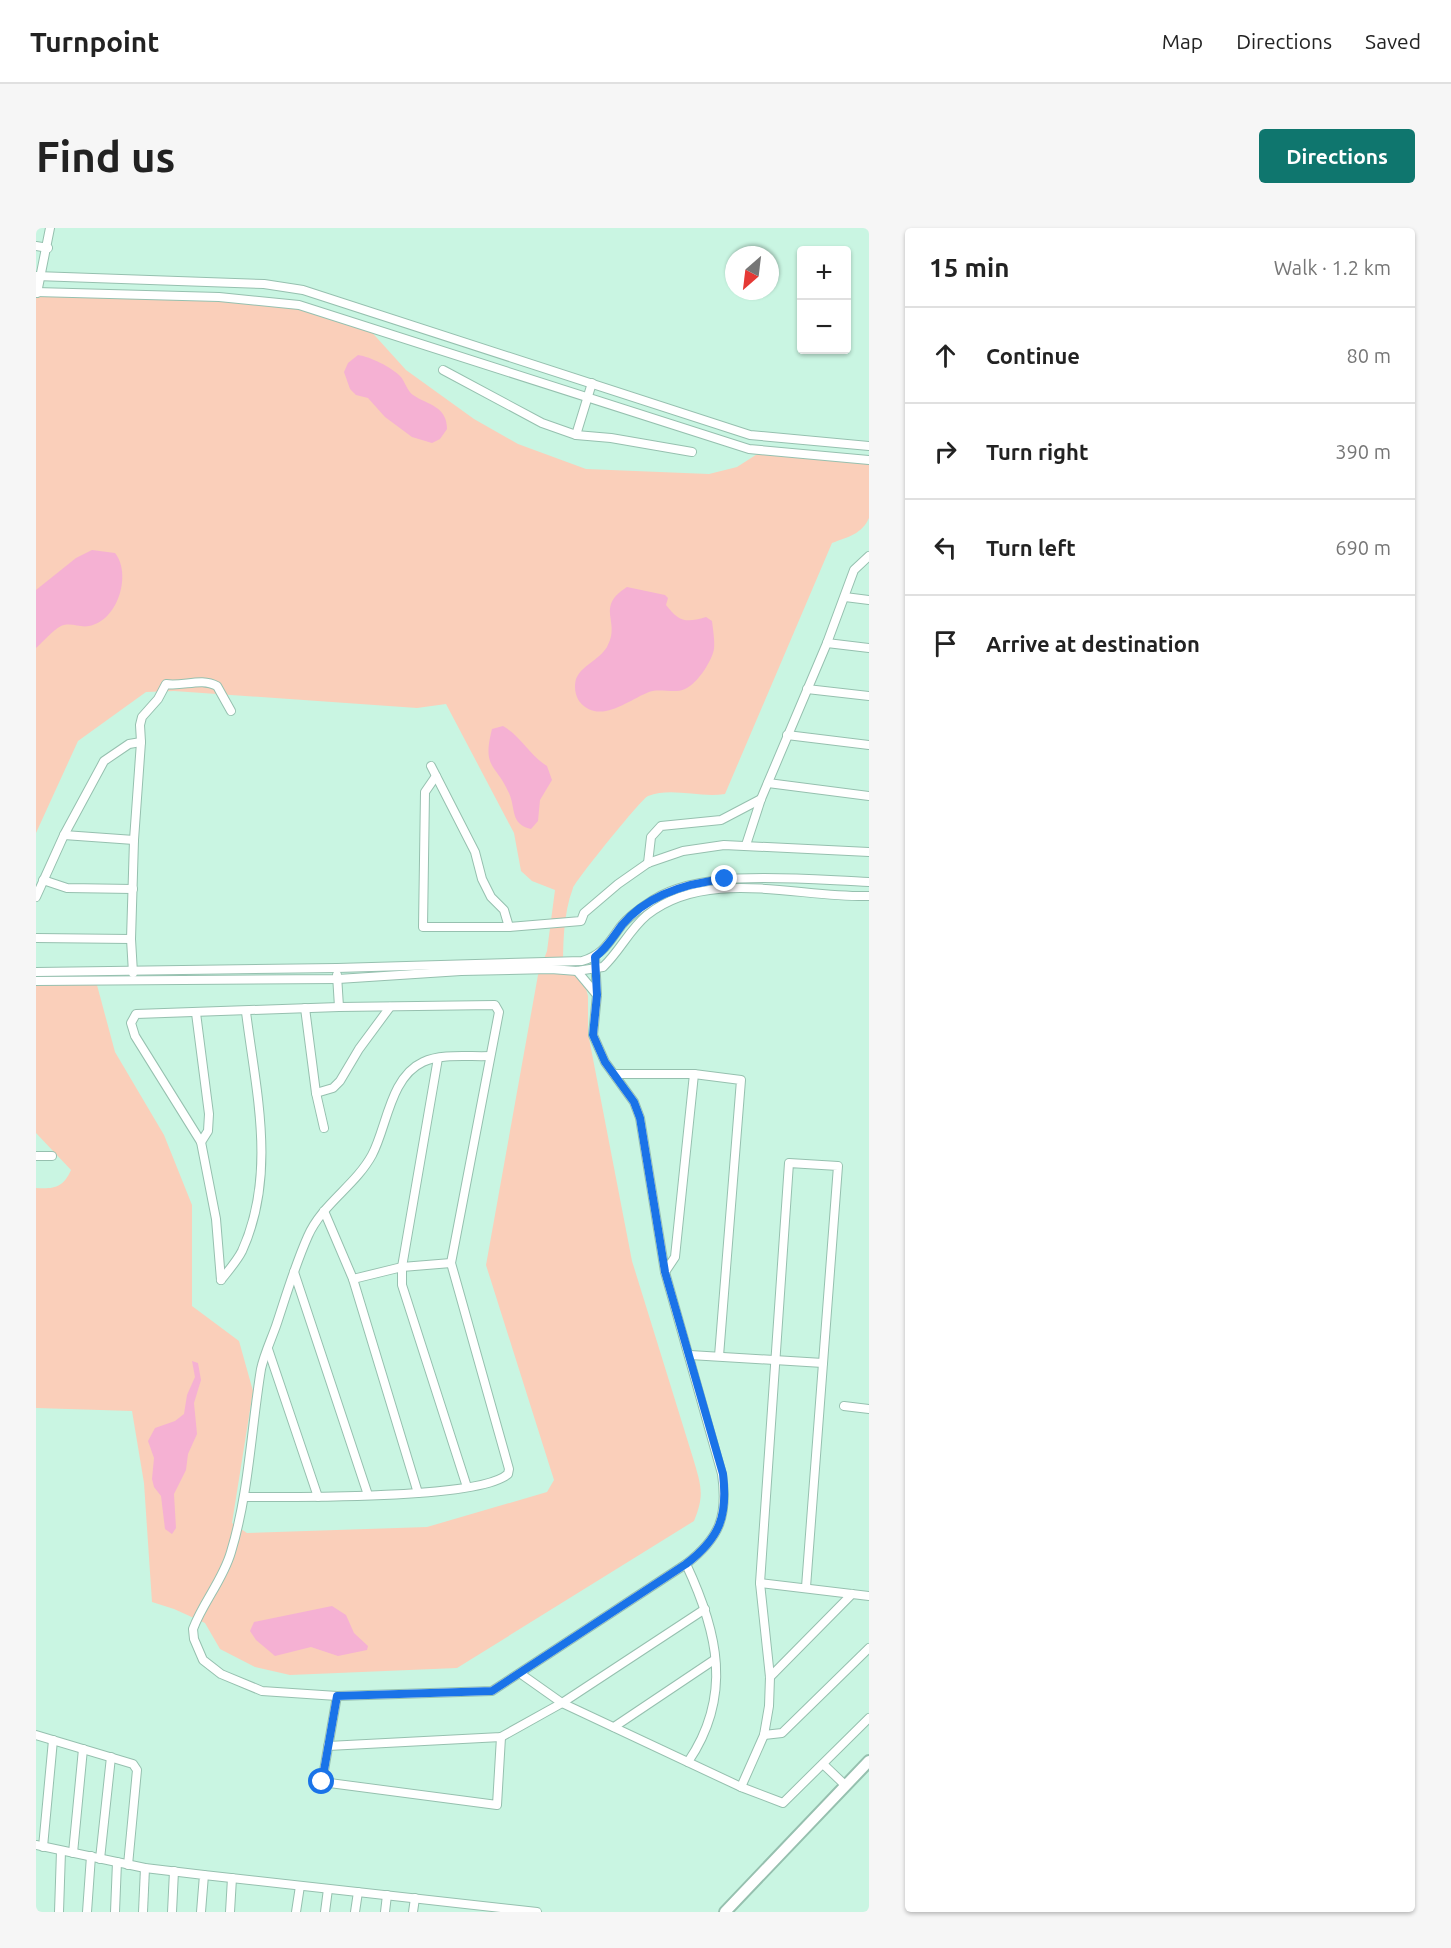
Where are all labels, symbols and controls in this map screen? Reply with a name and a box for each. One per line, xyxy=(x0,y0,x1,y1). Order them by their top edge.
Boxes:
text: Turnpoint xyxy=(30,26,159,57)
text: Map xyxy=(1162,29,1203,53)
text: Directions xyxy=(1236,29,1332,53)
text: Saved xyxy=(1365,29,1421,53)
button: Directions xyxy=(1259,129,1415,183)
text: Find us xyxy=(36,133,175,180)
north arrow xyxy=(725,246,779,300)
map controls xyxy=(797,246,851,354)
button: + xyxy=(797,246,851,300)
text: 15 min xyxy=(929,253,1009,282)
text: Walk · 1.2 km xyxy=(1274,256,1391,279)
button: − xyxy=(797,300,851,354)
icon: ahead xyxy=(929,339,962,372)
text: Continue xyxy=(986,343,1080,368)
text: 80 m xyxy=(1347,344,1391,367)
icon: right xyxy=(929,435,962,468)
text: Turn right xyxy=(986,439,1088,464)
text: 390 m xyxy=(1335,440,1391,463)
icon: left xyxy=(929,531,962,564)
text: Turn left xyxy=(986,535,1076,560)
text: 690 m xyxy=(1335,536,1391,559)
icon: arrive xyxy=(929,627,962,660)
text: Arrive at destination xyxy=(986,631,1200,656)
route end xyxy=(711,865,737,891)
route start xyxy=(308,1768,334,1794)

